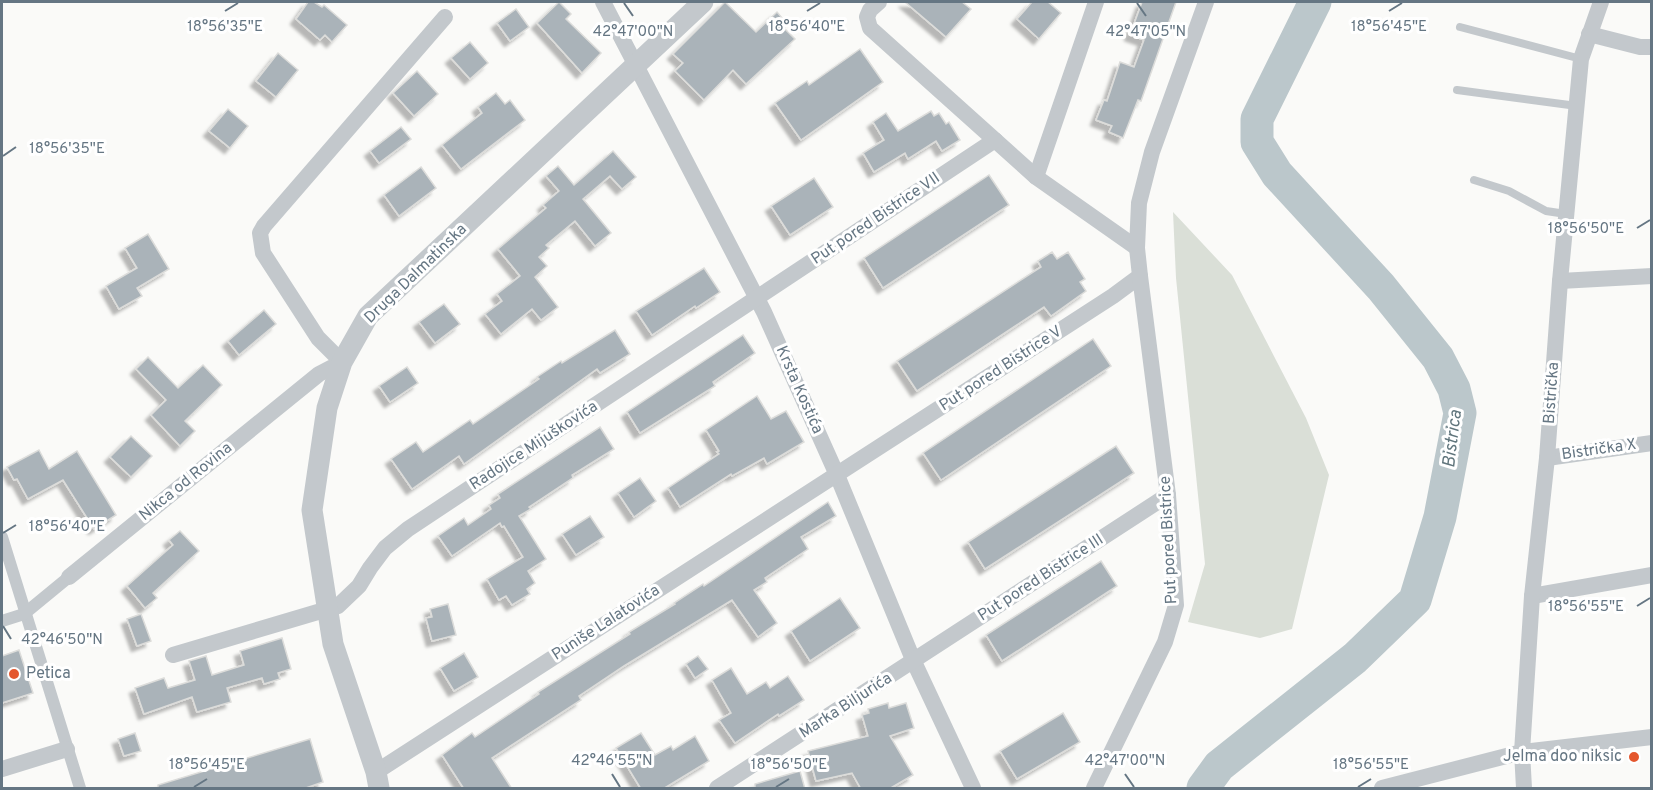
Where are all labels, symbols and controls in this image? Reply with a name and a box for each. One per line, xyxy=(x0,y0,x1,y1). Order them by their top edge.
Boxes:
text: 18°56'35"E xyxy=(187,18,263,37)
text: 18°56'40"E xyxy=(769,18,845,37)
text: 18°56'45"E xyxy=(1351,18,1427,37)
text: 42°47'00"N xyxy=(593,23,673,42)
text: 42°47'05"N xyxy=(1106,23,1186,42)
text: 18°56'35"E xyxy=(29,140,105,159)
street label: Put pored Bistrice VII xyxy=(808,168,944,270)
street label: Druga Dalmatinska xyxy=(360,220,472,328)
text: 18°56'50"E xyxy=(1548,220,1624,239)
street label: Put pored Bistrice V xyxy=(936,322,1066,416)
street label: Krsta Kostića xyxy=(771,343,827,437)
street label: Bistrička xyxy=(1540,361,1564,425)
street label: Radojice Mijuškovića xyxy=(466,397,602,495)
water label: Bistrica xyxy=(1438,408,1468,469)
street label: Bistrička X xyxy=(1560,435,1638,465)
street label: Nikca od Rovina xyxy=(135,438,237,526)
street label: Put pored Bistrice xyxy=(1156,475,1182,605)
text: 18°56'40"E xyxy=(29,518,105,537)
street label: Put pored Bistrice III xyxy=(974,530,1108,626)
street label: Puniše Lalatovića xyxy=(548,581,664,665)
text: 18°56'55"E xyxy=(1548,598,1624,617)
text: 42°46'50"N xyxy=(21,631,103,650)
place label: Petica xyxy=(26,664,71,684)
marker: Petica xyxy=(7,667,21,681)
street label: Marka Biljurića xyxy=(796,669,896,743)
place label: Jelma doo niksic xyxy=(1503,747,1622,767)
marker: Jelma doo niksic xyxy=(1627,750,1641,764)
text: 42°46'55"N xyxy=(571,752,653,771)
text: 42°47'00"N xyxy=(1085,752,1165,771)
text: 18°56'45"E xyxy=(169,756,245,775)
text: 18°56'50"E xyxy=(751,756,827,775)
text: 18°56'55"E xyxy=(1333,756,1409,775)

